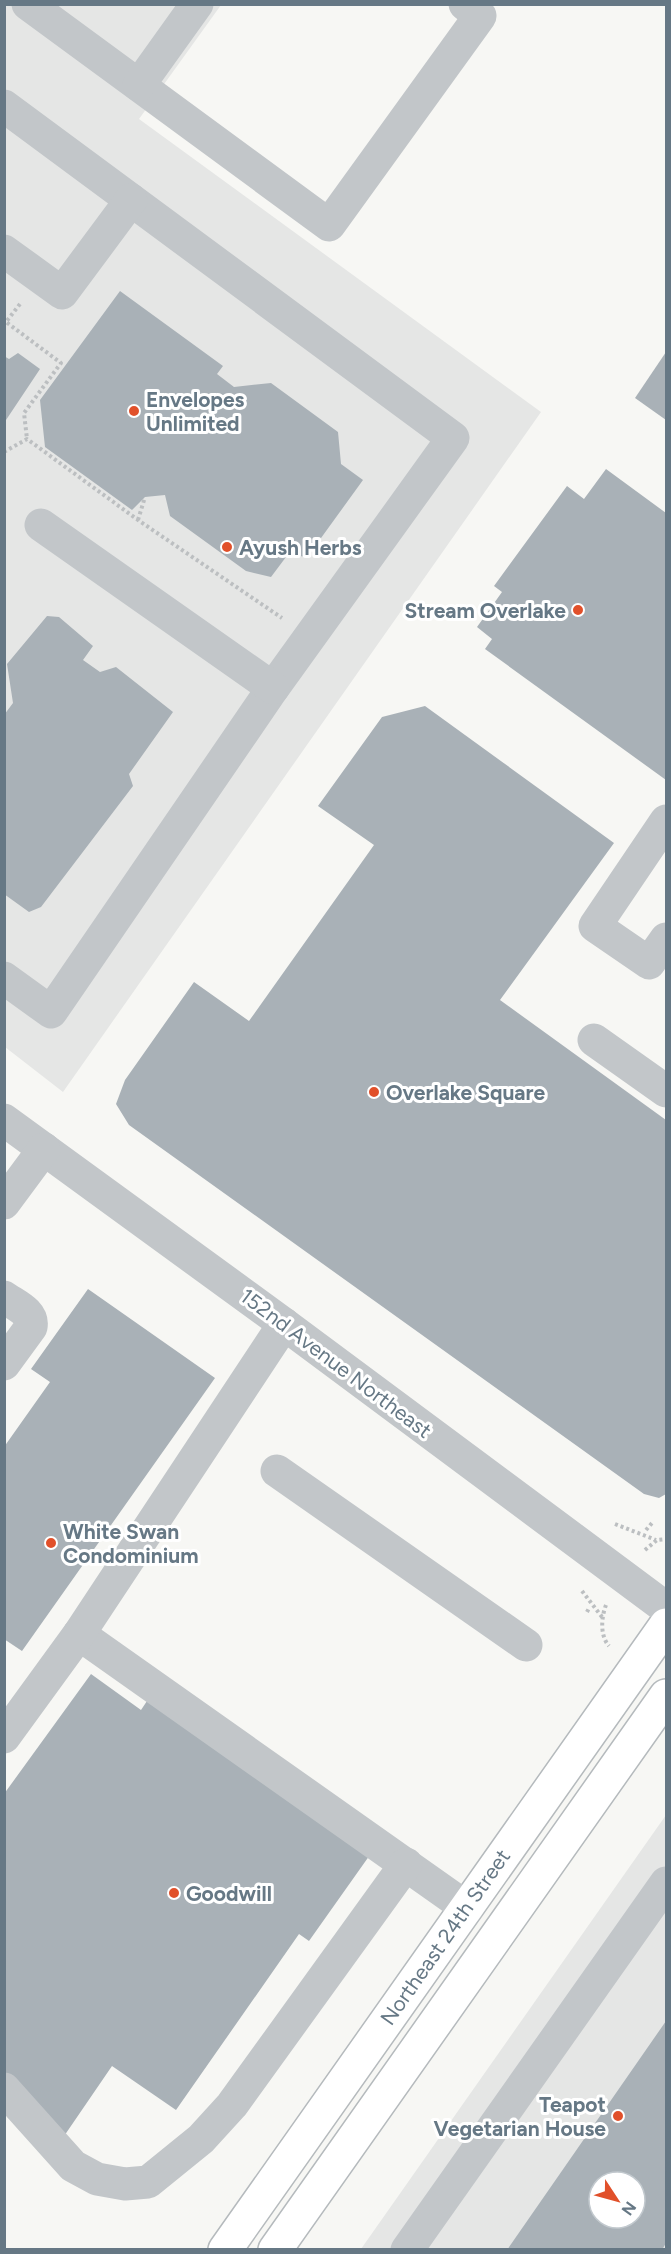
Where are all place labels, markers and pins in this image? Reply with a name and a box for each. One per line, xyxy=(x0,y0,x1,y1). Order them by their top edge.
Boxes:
place label: Envelopes Unlimited xyxy=(146,387,245,436)
marker: Envelopes Unlimited xyxy=(127,404,141,418)
place label: Ayush Herbs xyxy=(239,535,362,560)
marker: Ayush Herbs xyxy=(220,540,234,554)
place label: Stream Overlake xyxy=(405,598,566,623)
marker: Stream Overlake xyxy=(571,603,585,617)
place label: Overlake Square xyxy=(386,1080,545,1105)
marker: Overlake Square xyxy=(367,1085,381,1099)
place label: White Swan Condominium xyxy=(63,1519,199,1568)
marker: White Swan Condominium xyxy=(44,1536,58,1550)
place label: Goodwill xyxy=(186,1881,272,1906)
marker: Goodwill xyxy=(167,1886,181,1900)
place label: Teapot Vegetarian House xyxy=(433,2092,606,2141)
marker: Teapot Vegetarian House xyxy=(611,2109,625,2123)

